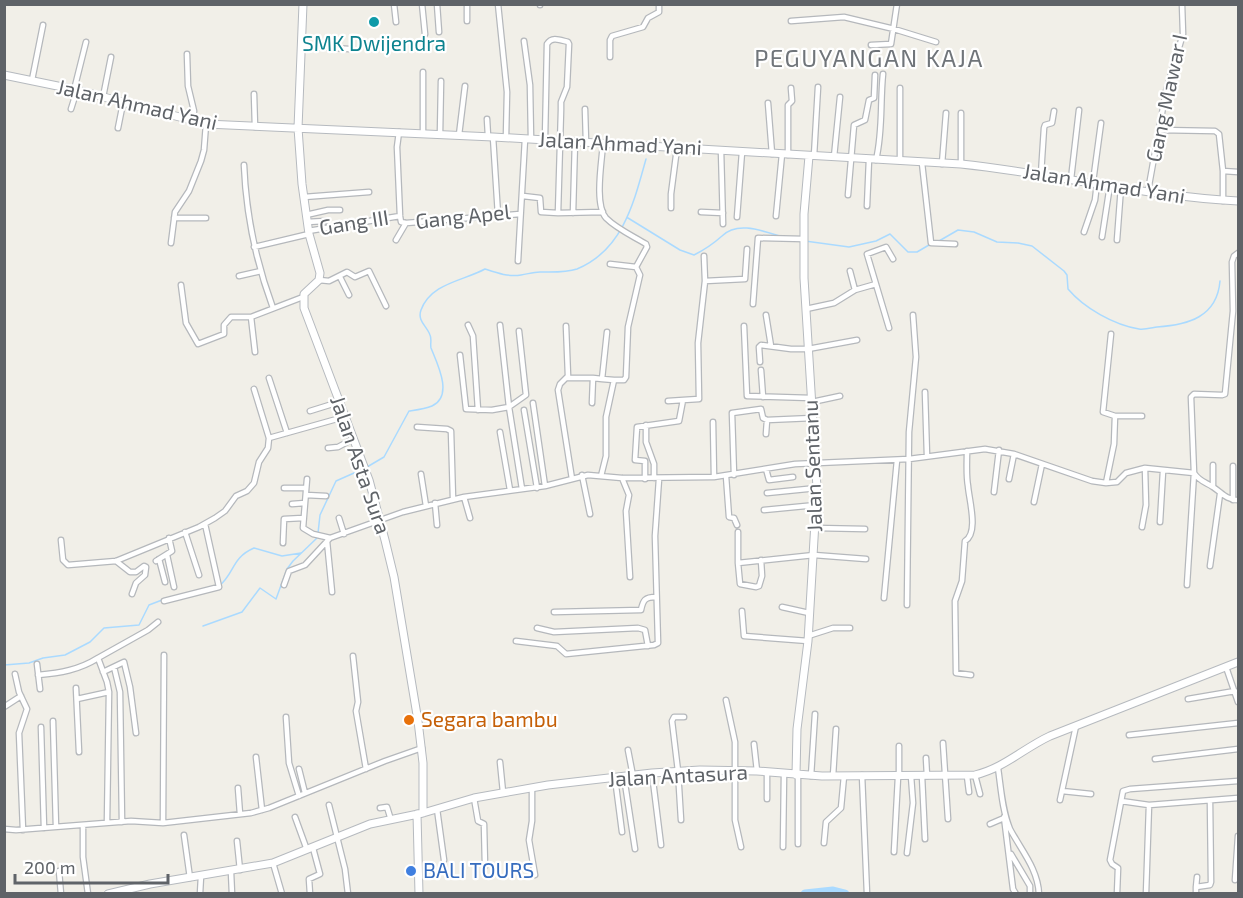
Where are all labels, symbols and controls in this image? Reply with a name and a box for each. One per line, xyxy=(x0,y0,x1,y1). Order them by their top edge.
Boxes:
marker: SMK Dwijendra xyxy=(367,15,381,29)
place label: SMK Dwijendra xyxy=(302,30,446,56)
street label: Gang Mawar I xyxy=(1140,31,1191,164)
district label: PEGUYANGAN KAJA xyxy=(754,43,984,72)
street label: Jalan Ahmad Yani xyxy=(55,73,220,134)
street label: Jalan Ahmad Yani xyxy=(538,126,703,159)
street label: Jalan Ahmad Yani xyxy=(1021,157,1187,208)
street label: Gang Apel xyxy=(414,198,512,233)
street label: Gang III xyxy=(317,204,390,239)
street label: Jalan Asta Sura xyxy=(326,392,397,537)
street label: Jalan Sentanu xyxy=(797,400,826,533)
place label: Segara bambu xyxy=(421,706,558,731)
marker: Segara bambu xyxy=(402,713,416,727)
street label: Jalan Antasura xyxy=(607,758,749,791)
scale bar xyxy=(15,847,168,885)
text: 200 m xyxy=(24,856,76,878)
place label: BALI TOURS xyxy=(423,857,534,882)
marker: BALI TOURS xyxy=(404,864,418,878)

